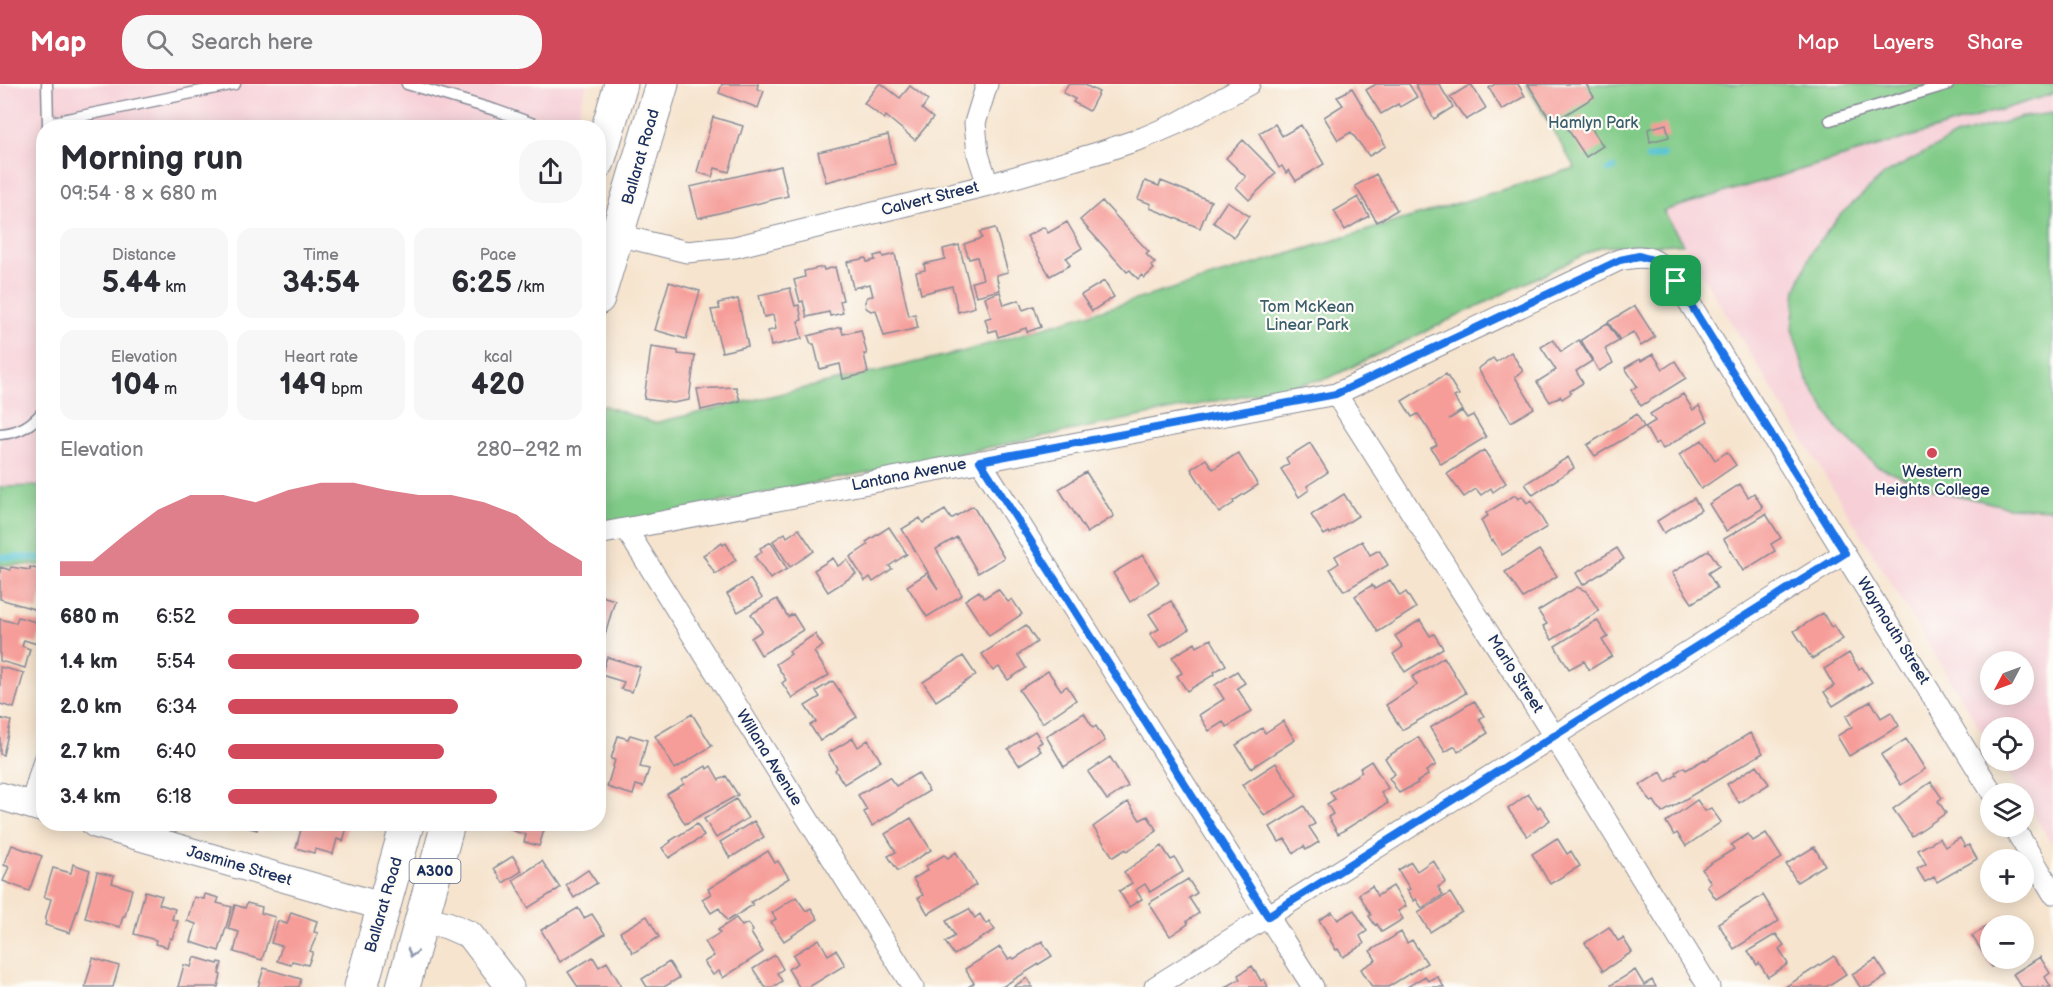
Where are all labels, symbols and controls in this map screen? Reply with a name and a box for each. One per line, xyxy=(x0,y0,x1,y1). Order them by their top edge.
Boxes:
search box xyxy=(122,15,542,69)
text: Map xyxy=(30,26,86,59)
icon: search xyxy=(143,26,176,59)
text: Search here xyxy=(191,29,313,56)
text: Map xyxy=(1797,30,1839,55)
text: Layers xyxy=(1872,30,1934,55)
text: Share xyxy=(1967,30,2023,55)
street label: Ballarat Road xyxy=(618,107,664,207)
park label: Hamlyn Park xyxy=(1548,114,1638,133)
text: Morning run xyxy=(60,139,243,179)
button: share xyxy=(519,140,582,203)
street label: Calvert Street xyxy=(879,178,981,220)
text: 09:54 · 8 × 680 m xyxy=(60,182,217,206)
text: Distance xyxy=(112,246,176,265)
text: Time xyxy=(303,246,339,265)
text: Pace xyxy=(480,246,516,265)
pin xyxy=(1650,255,1701,306)
icon: arrive xyxy=(1659,264,1692,297)
text: 5.44 xyxy=(102,265,161,301)
text: 34:54 xyxy=(282,265,360,301)
text: 6:25 xyxy=(451,265,512,301)
text: km xyxy=(161,278,186,297)
text: /km xyxy=(512,278,545,297)
park label: Tom McKean Linear Park xyxy=(1260,298,1354,335)
text: Elevation xyxy=(111,348,177,367)
text: Heart rate xyxy=(284,348,358,367)
text: kcal xyxy=(484,348,512,367)
text: 104 xyxy=(111,367,160,403)
text: 149 xyxy=(279,367,327,403)
text: 420 xyxy=(471,367,525,403)
text: m xyxy=(160,380,177,399)
text: bpm xyxy=(327,380,363,399)
text: Elevation xyxy=(60,438,143,462)
text: 280–292 m xyxy=(477,438,582,462)
marker: Western Heights College xyxy=(1925,446,1939,460)
street label: Lantana Avenue xyxy=(850,454,968,495)
place label: Western Heights College xyxy=(1874,463,1990,500)
street label: Waymouth Street xyxy=(1852,574,1934,688)
text: 680 m xyxy=(60,605,119,629)
text: 6:52 xyxy=(156,605,196,629)
street label: Marlo Street xyxy=(1483,631,1547,717)
text: 1.4 km xyxy=(60,650,118,674)
text: 5:54 xyxy=(156,650,195,674)
north arrow xyxy=(1980,651,2034,705)
map controls xyxy=(1980,651,2034,969)
text: 2.0 km xyxy=(60,695,122,719)
text: 6:34 xyxy=(156,695,197,719)
street label: Willana Avenue xyxy=(732,706,806,810)
button: locate xyxy=(1980,717,2034,771)
text: 2.7 km xyxy=(60,740,120,764)
text: 6:40 xyxy=(156,740,196,764)
button: layers xyxy=(1980,783,2034,837)
text: 3.4 km xyxy=(60,785,121,809)
text: 6:18 xyxy=(156,785,192,809)
street label: Jasmine Street xyxy=(184,842,294,890)
button: + xyxy=(1980,849,2034,903)
street label: Ballarat Road xyxy=(361,855,407,955)
road number: A300 xyxy=(410,859,460,883)
button: − xyxy=(1980,915,2034,969)
one-way arrow xyxy=(407,947,419,958)

